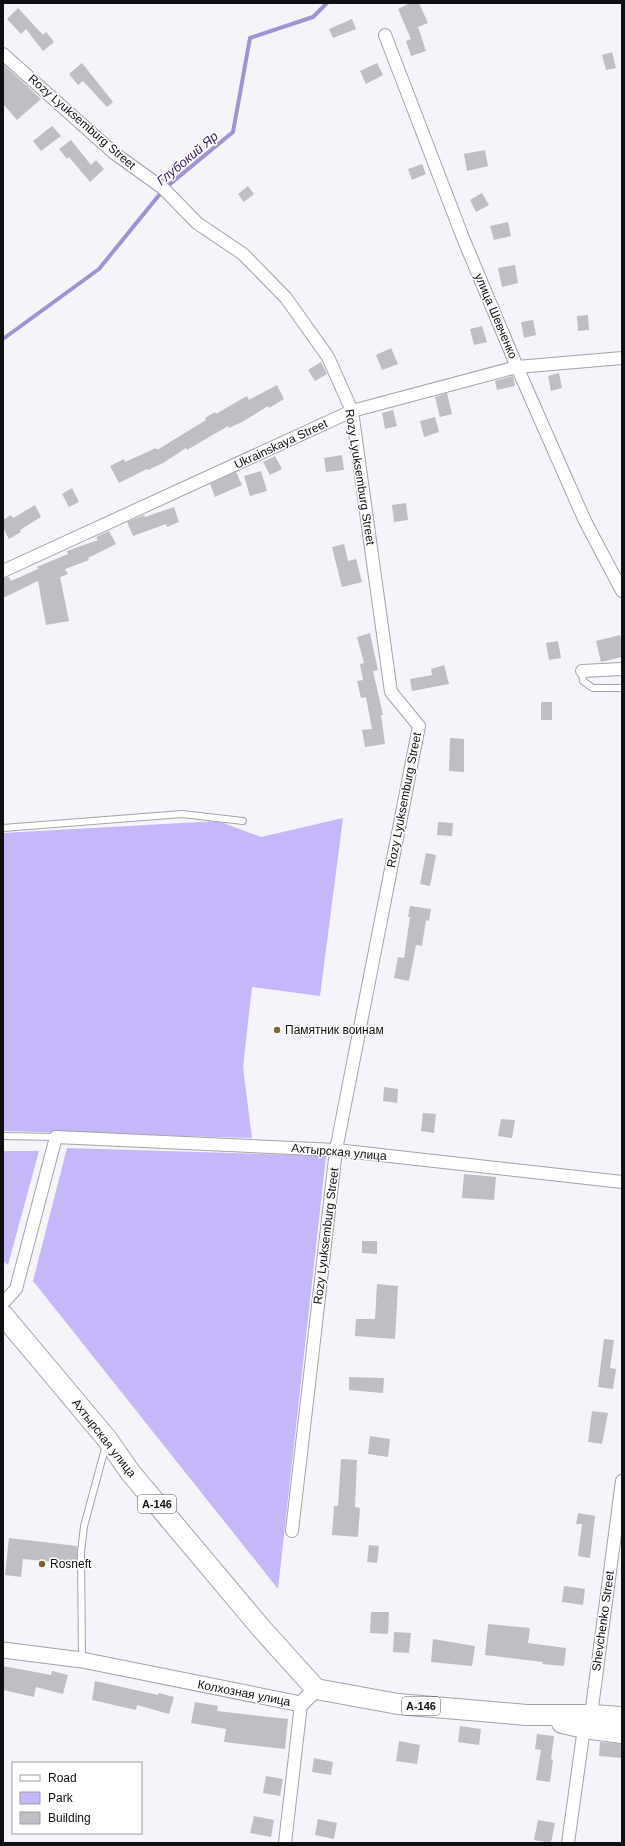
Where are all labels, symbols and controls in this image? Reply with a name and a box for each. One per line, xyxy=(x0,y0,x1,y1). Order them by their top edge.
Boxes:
street label: Rozy Lyuksemburg Street xyxy=(25,72,139,173)
water label: Глубокий Яр xyxy=(154,128,221,188)
street label: улица Шевченко xyxy=(472,271,520,361)
street label: Rozy Lyuksemburg Street xyxy=(342,408,378,547)
street label: Ukrainskaya Street xyxy=(232,416,330,472)
street label: Rozy Lyuksemburg Street xyxy=(384,730,424,869)
place label: Памятник воинам xyxy=(285,1023,384,1037)
marker: Памятник воинам xyxy=(272,1025,282,1035)
street label: Ахтырская улица xyxy=(291,1141,388,1163)
street label: Rozy Lyuksemburg Street xyxy=(311,1166,341,1305)
street label: Ахтырская улица xyxy=(69,1396,139,1480)
road number: А-146 xyxy=(138,1495,176,1513)
place label: Rosneft xyxy=(50,1557,92,1571)
marker: Rosneft xyxy=(37,1559,47,1569)
street label: Shevchenko Street xyxy=(589,1569,617,1672)
street label: Колхозная улица xyxy=(196,1677,292,1709)
road number: А-146 xyxy=(402,1697,440,1715)
legend xyxy=(12,1762,142,1834)
text: Road xyxy=(48,1771,77,1785)
text: Park xyxy=(48,1791,74,1805)
text: Building xyxy=(48,1811,91,1825)

